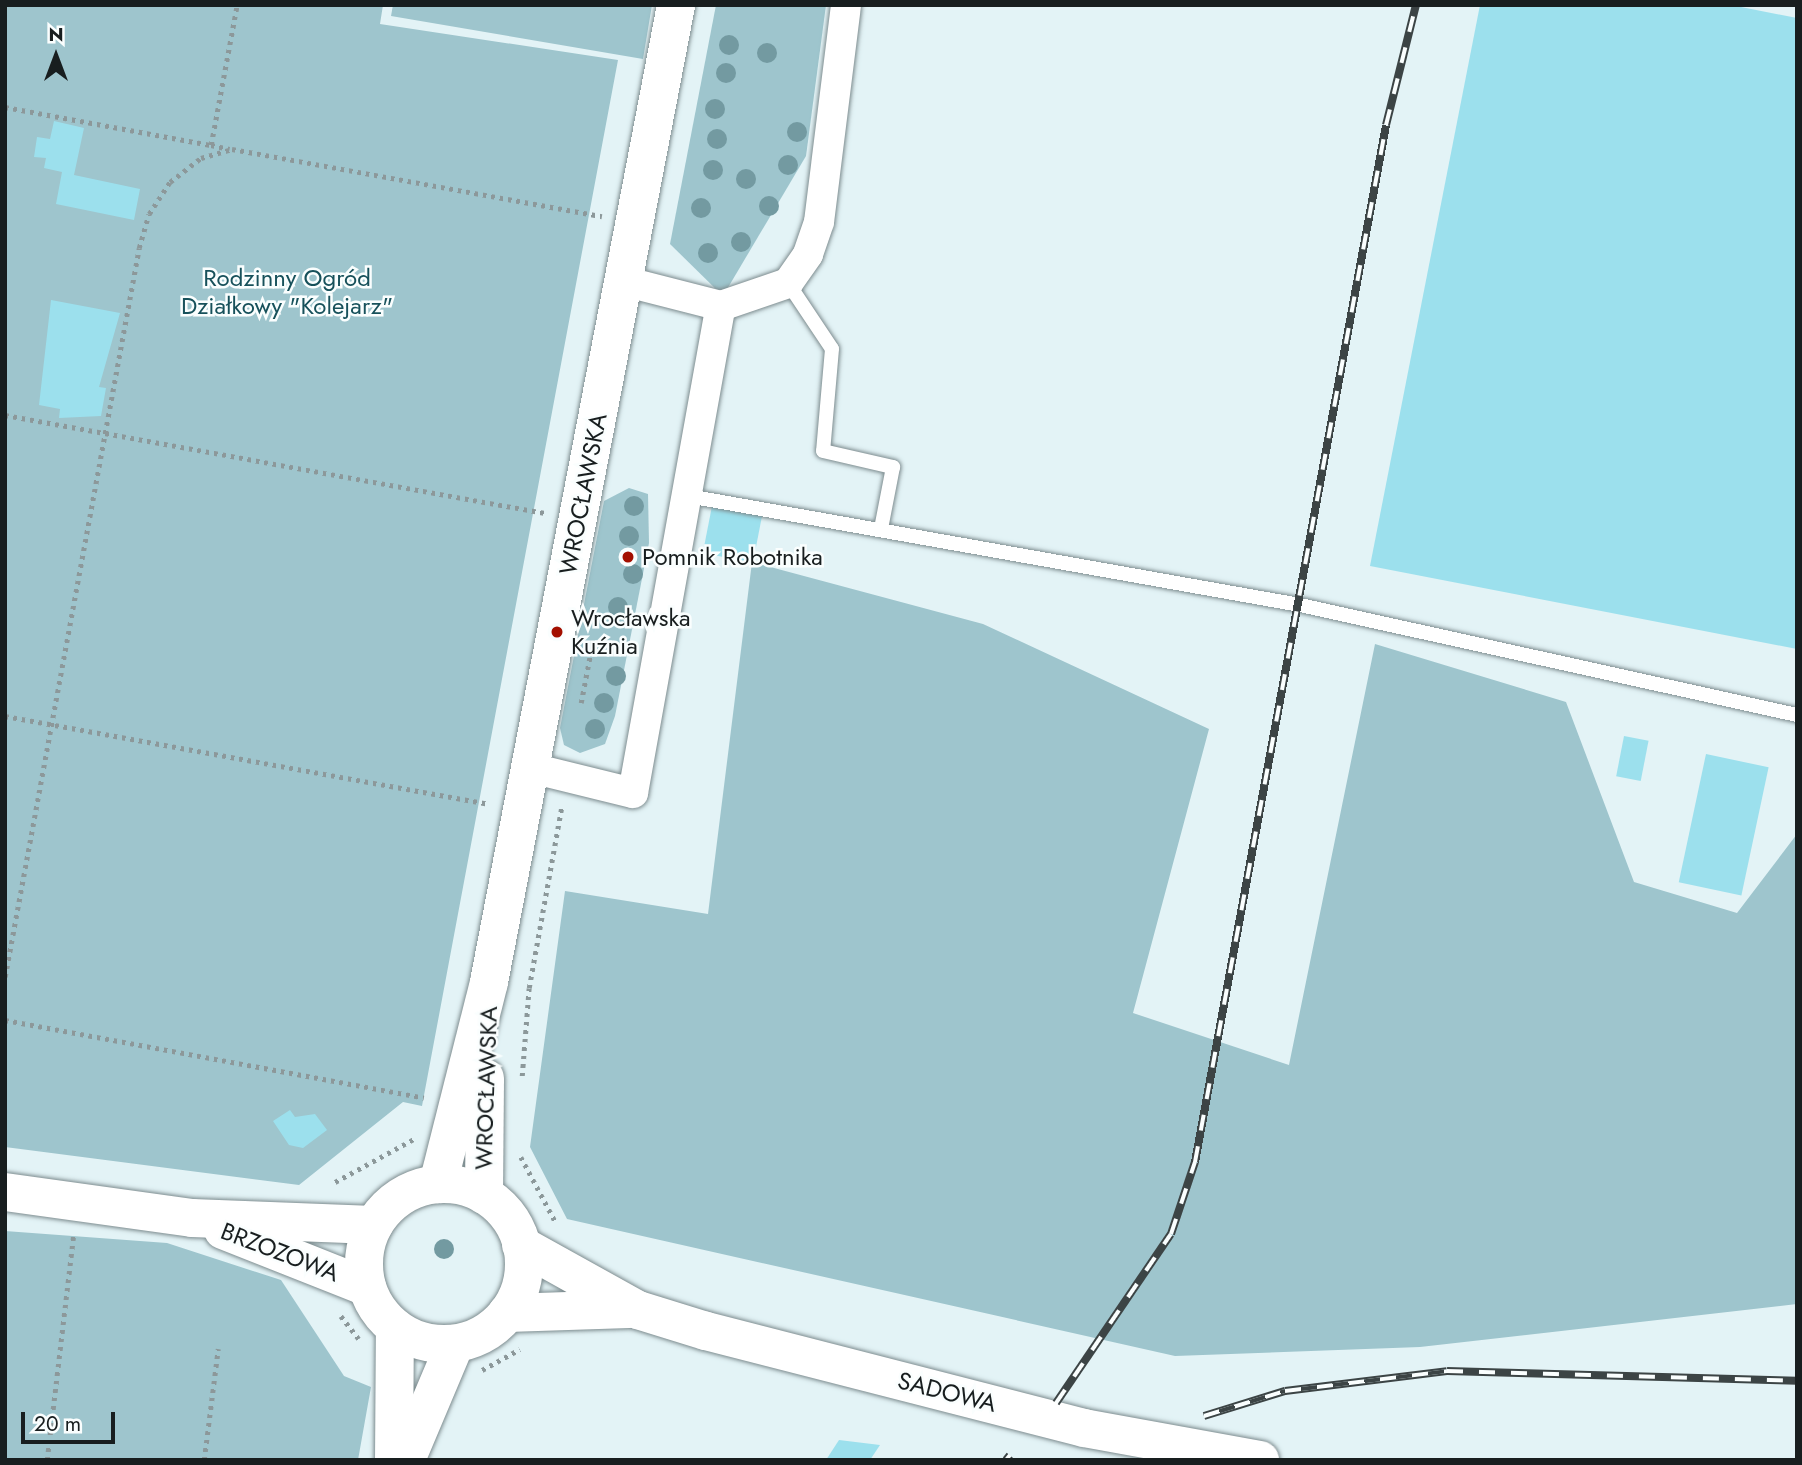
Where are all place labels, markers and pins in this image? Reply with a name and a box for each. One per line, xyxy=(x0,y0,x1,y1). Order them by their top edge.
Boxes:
place label: Pomnik Robotnika xyxy=(642,543,823,571)
marker: Pomnik Robotnika xyxy=(620,549,636,565)
place label: Wrocławska Kuźnia xyxy=(571,604,691,660)
marker: Wrocławska Kuźnia xyxy=(549,624,565,640)

